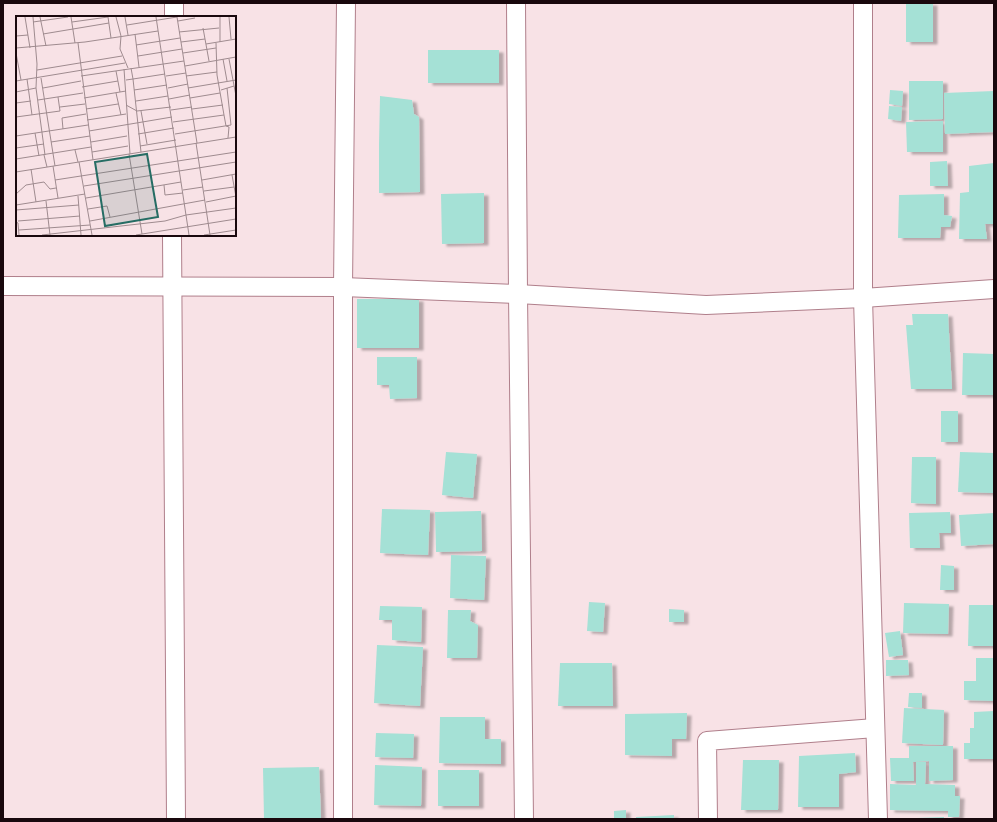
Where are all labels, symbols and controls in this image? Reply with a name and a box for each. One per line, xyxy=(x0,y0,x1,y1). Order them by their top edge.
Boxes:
inset map xyxy=(16,16,236,236)

